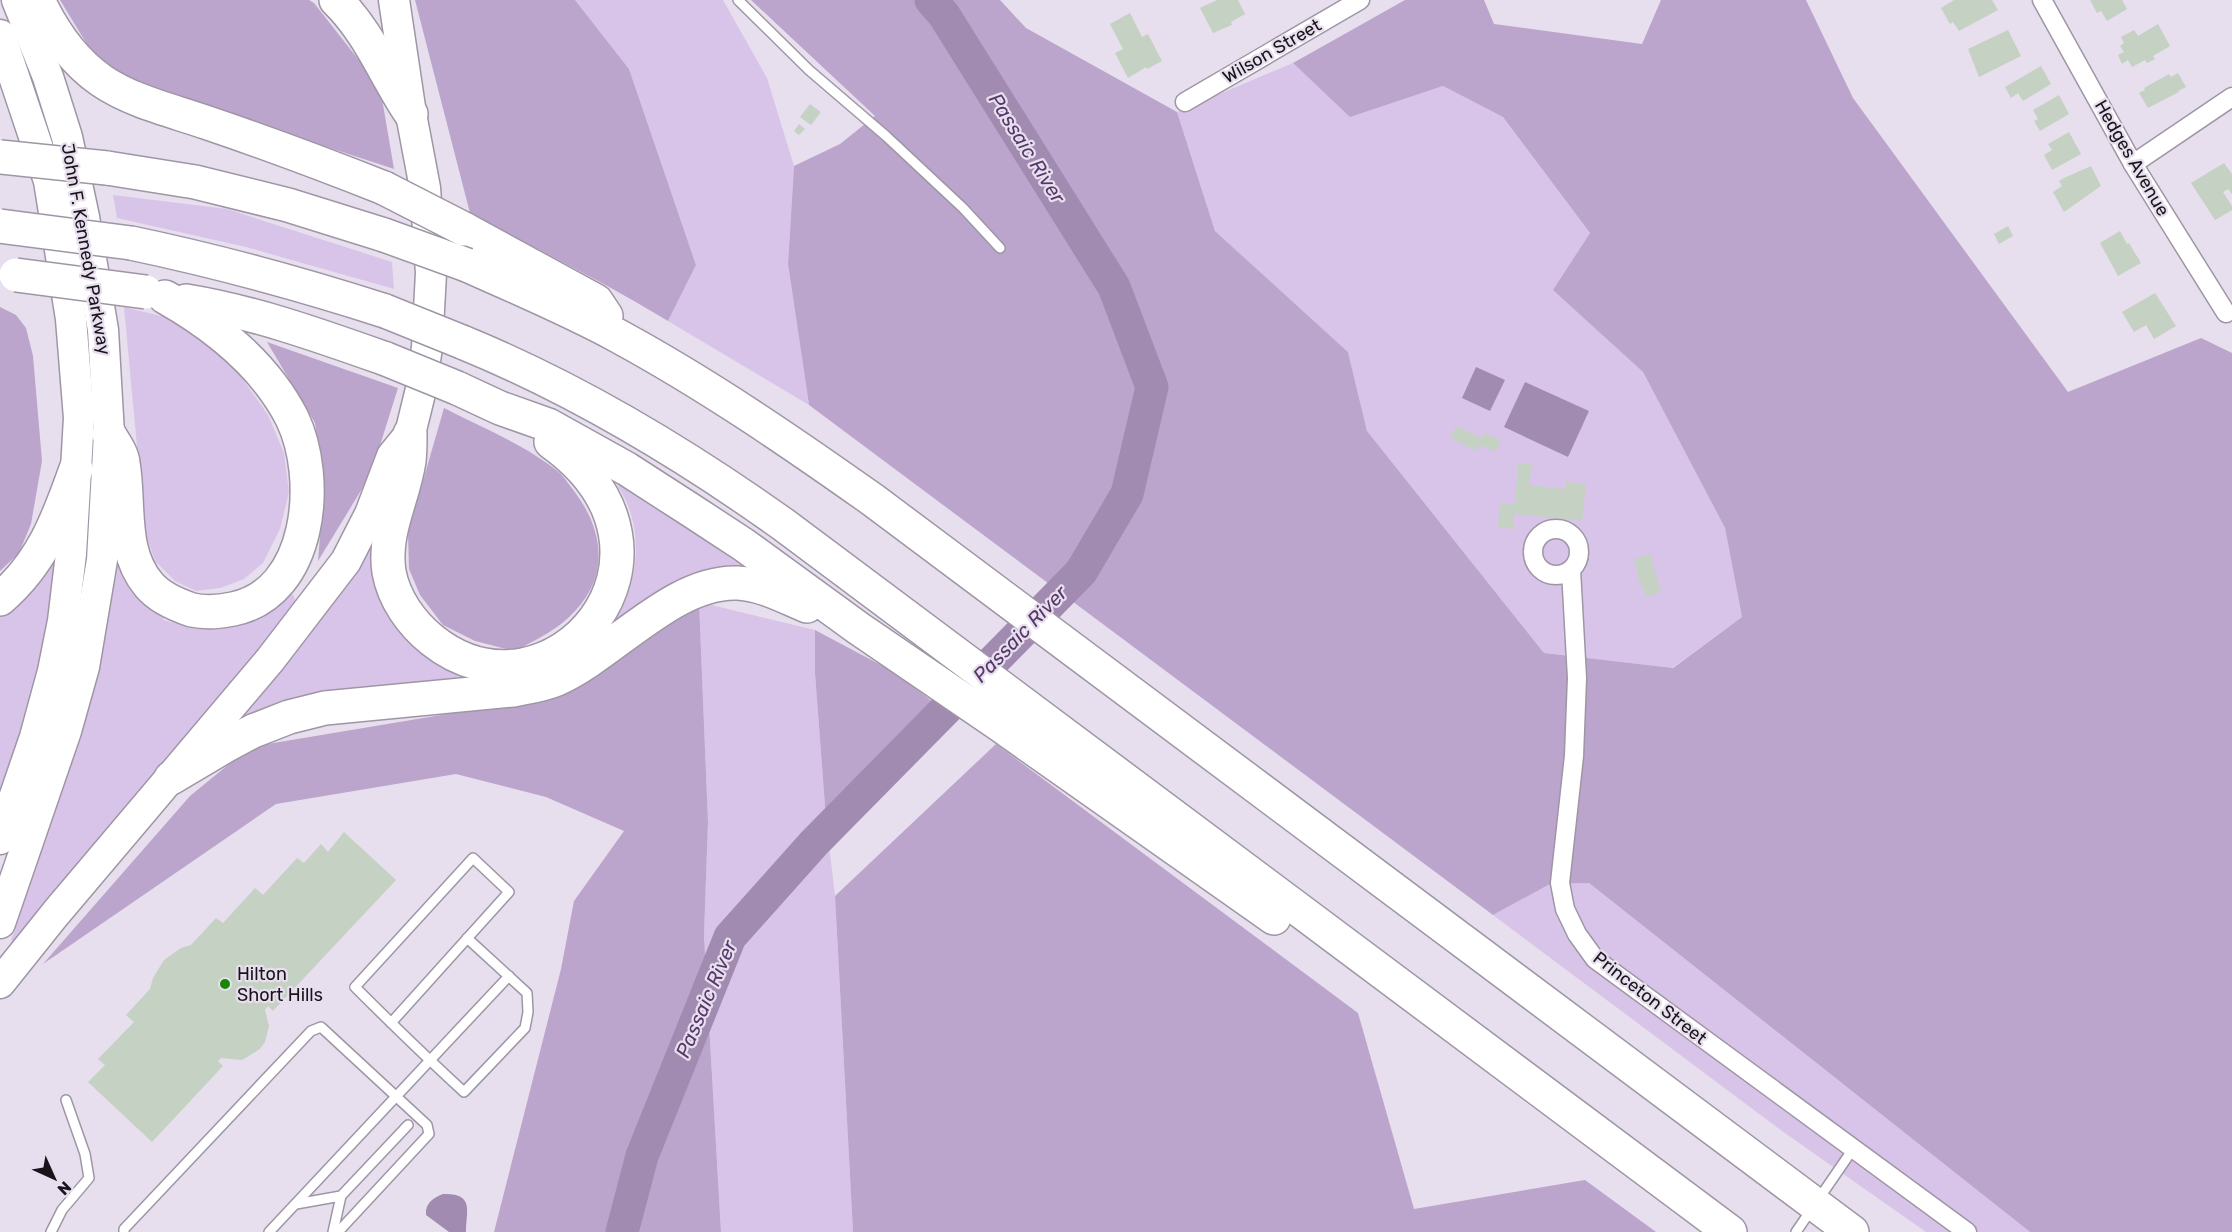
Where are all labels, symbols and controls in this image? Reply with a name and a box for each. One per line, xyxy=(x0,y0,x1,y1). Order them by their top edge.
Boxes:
street label: Wilson Street xyxy=(1219,14,1325,88)
water label: Passaic River xyxy=(984,89,1071,209)
street label: Hedges Avenue xyxy=(2090,96,2174,220)
street label: John F. Kennedy Parkway xyxy=(57,141,115,357)
water label: Passaic River xyxy=(968,580,1073,687)
water label: Passaic River xyxy=(671,936,742,1061)
street label: Princeton Street xyxy=(1589,947,1711,1049)
place label: Hilton Short Hills xyxy=(237,963,323,1006)
marker: Hilton Short Hills xyxy=(218,977,232,991)
north arrow xyxy=(24,1148,84,1208)
text: N xyxy=(53,1177,75,1199)

